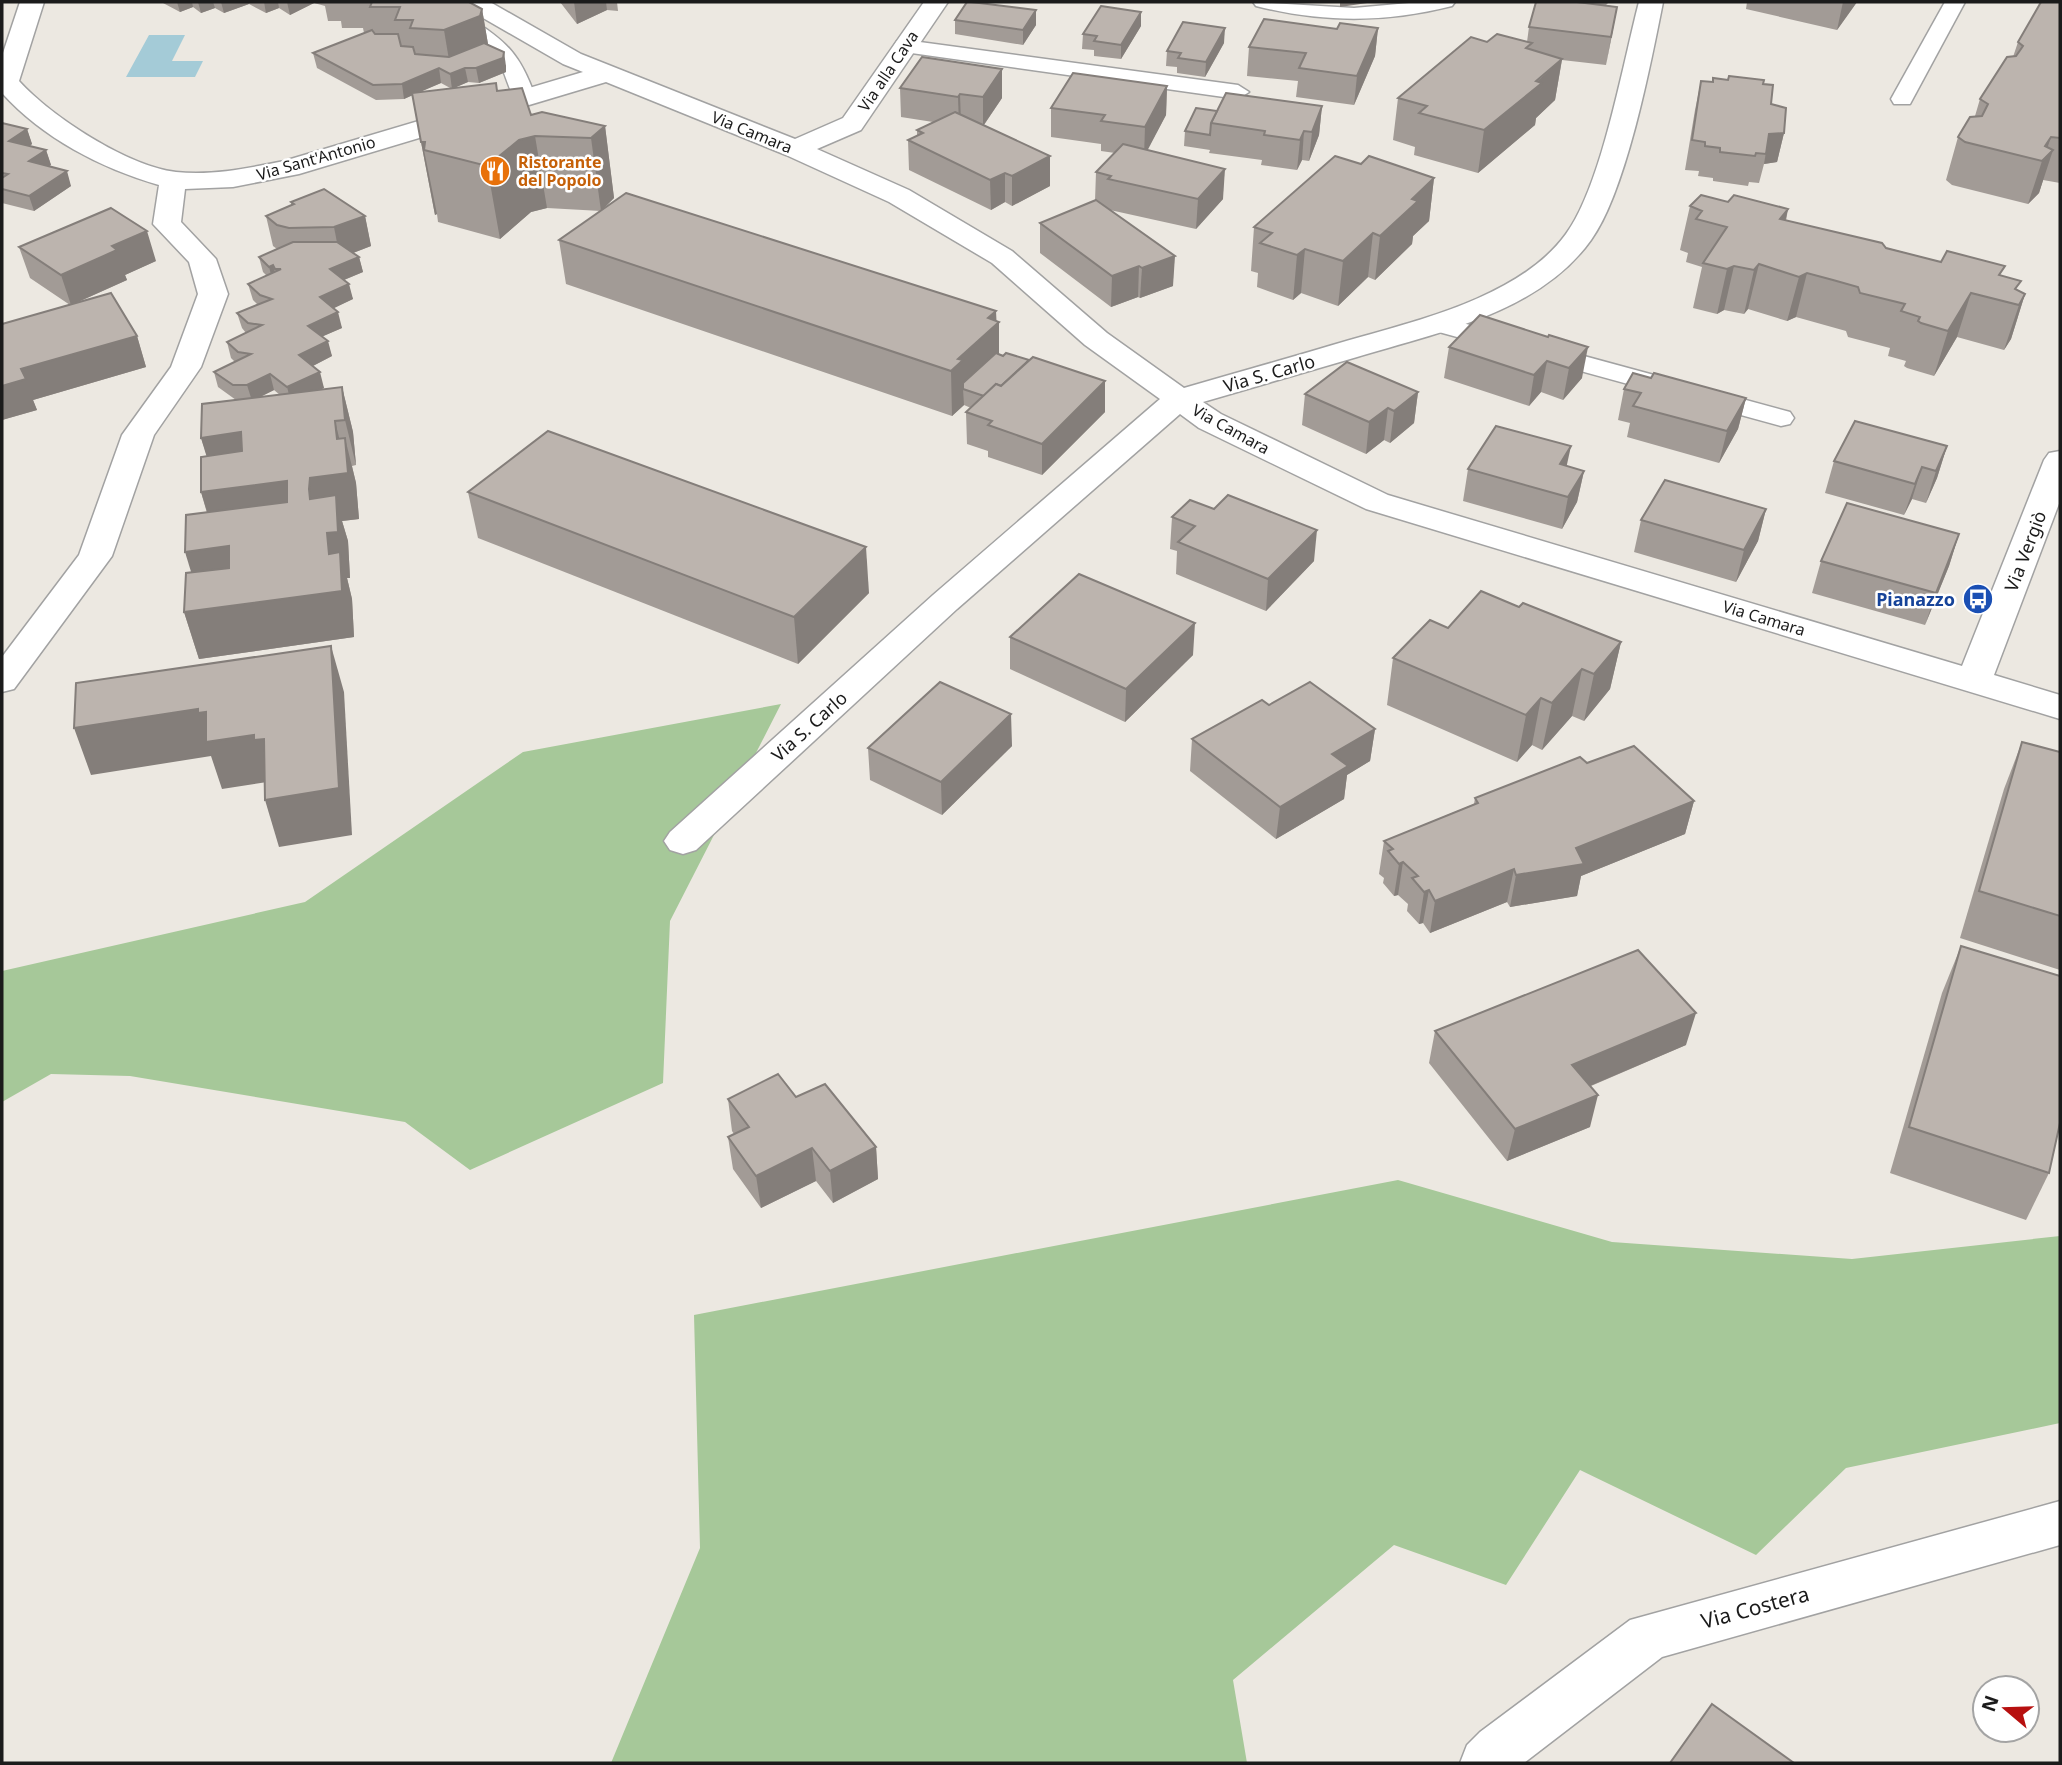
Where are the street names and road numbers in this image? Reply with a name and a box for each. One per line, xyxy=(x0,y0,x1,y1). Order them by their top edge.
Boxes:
street label: Via alla Cava xyxy=(853,26,923,116)
street label: Via Camara xyxy=(708,106,796,158)
street label: Via Sant'Antonio xyxy=(254,131,378,185)
street label: Via S. Carlo xyxy=(1220,349,1318,397)
street label: Via Camara xyxy=(1188,399,1274,459)
street label: Via Vergiò xyxy=(1999,507,2051,595)
street label: Via Camara xyxy=(1720,595,1808,641)
street label: Via S. Carlo xyxy=(766,686,852,766)
street label: Via Costera xyxy=(1698,1579,1812,1635)

